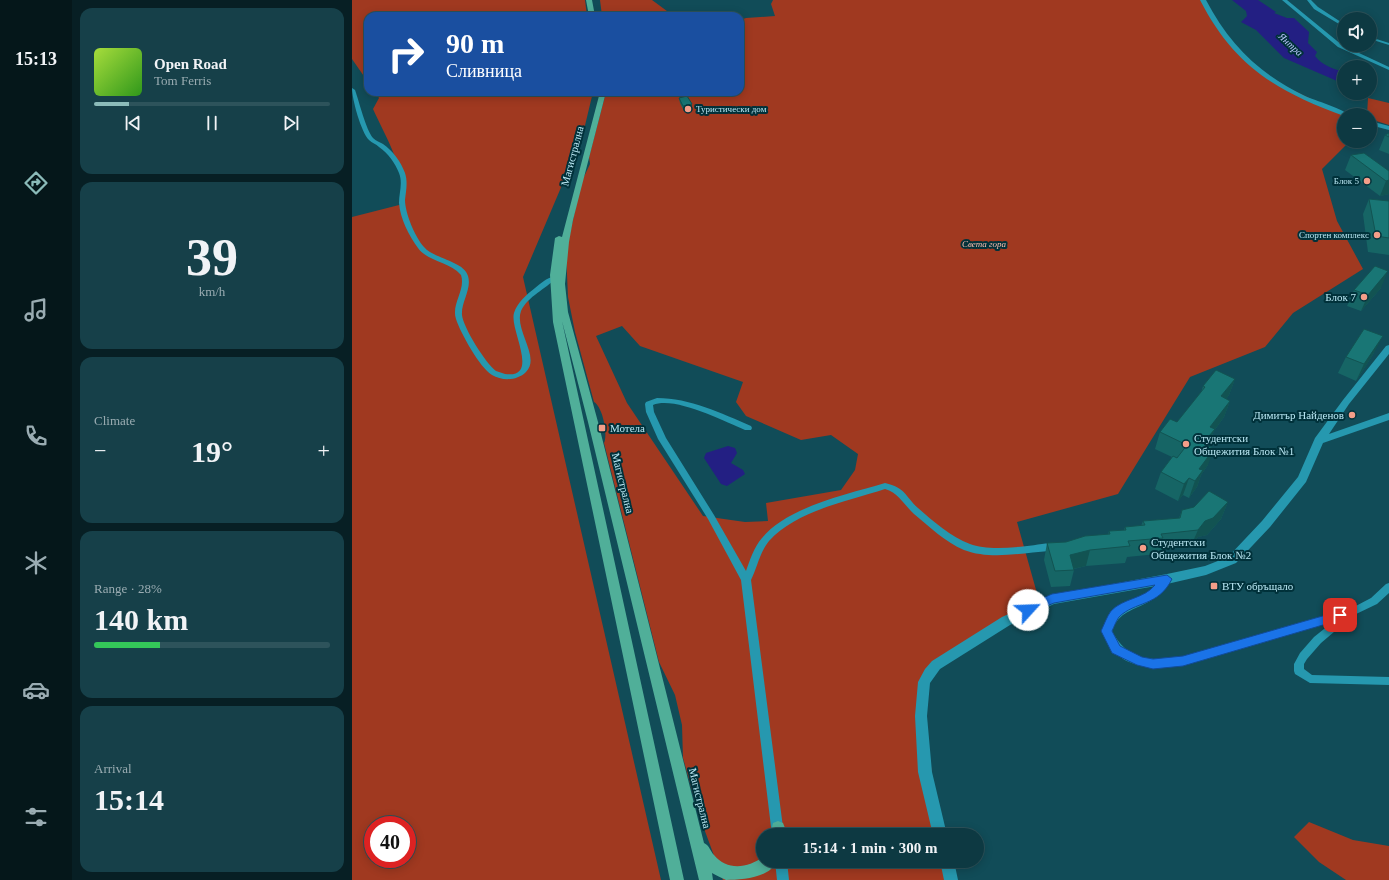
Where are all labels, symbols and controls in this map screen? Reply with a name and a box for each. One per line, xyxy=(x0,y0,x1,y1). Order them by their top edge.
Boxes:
map controls xyxy=(1337,12,1377,148)
button: sound xyxy=(1337,12,1377,52)
icon: right xyxy=(380,28,432,80)
text: 90 m xyxy=(446,28,504,59)
water label: Янтра xyxy=(1276,30,1305,58)
text: 15:13 xyxy=(15,49,57,69)
text: Open Road xyxy=(154,56,227,72)
button: + xyxy=(1337,60,1377,100)
text: Сливница xyxy=(446,61,522,81)
text: Tom Ferris xyxy=(154,73,211,88)
marker: Туристически дом xyxy=(683,104,693,114)
place label: Туристически дом xyxy=(696,104,767,114)
button: − xyxy=(1337,108,1377,148)
icon: previous xyxy=(122,112,144,134)
icon: pause xyxy=(201,112,223,134)
icon: next xyxy=(280,112,302,134)
street label: Магистрална xyxy=(558,125,586,187)
icon: directions xyxy=(22,169,50,197)
place label: Блок 5 xyxy=(1334,176,1359,186)
marker: Блок 5 xyxy=(1362,176,1372,186)
text: 39 xyxy=(186,229,238,286)
place label: Спортен комплекс xyxy=(1299,230,1369,240)
marker: Спортен комплекс xyxy=(1372,230,1382,240)
park label: Света гора xyxy=(962,239,1007,249)
text: km/h xyxy=(199,284,225,299)
place label: Блок 7 xyxy=(1325,291,1356,303)
marker: Блок 7 xyxy=(1359,292,1369,302)
icon: music xyxy=(22,296,50,324)
place label: Димитър Найденов xyxy=(1253,409,1344,421)
marker: Димитър Найденов xyxy=(1347,410,1357,420)
text: Climate xyxy=(94,413,135,428)
icon: phone xyxy=(22,422,50,450)
place label: Мотела xyxy=(610,422,645,434)
marker: Мотела xyxy=(597,423,607,433)
place label: Студентски Общежития Блок №1 xyxy=(1194,432,1294,457)
text: 19° xyxy=(191,435,233,468)
text: − xyxy=(94,438,106,463)
text: + xyxy=(318,438,330,463)
marker: Студентски Общежития Блок №1 xyxy=(1181,439,1191,449)
street label: Магистрална xyxy=(610,452,636,514)
place label: Студентски Общежития Блок №2 xyxy=(1151,536,1251,561)
marker: Студентски Общежития Блок №2 xyxy=(1138,543,1148,553)
icon: climate xyxy=(22,549,50,577)
place label: ВТУ обръщало xyxy=(1222,580,1294,592)
text: Range · 28% xyxy=(94,581,162,596)
marker: ВТУ обръщало xyxy=(1209,581,1219,591)
position arrow xyxy=(1007,589,1049,631)
pin xyxy=(1323,598,1357,632)
text: 140 km xyxy=(94,603,188,636)
icon: arrive xyxy=(1329,604,1351,626)
icon: car xyxy=(22,676,50,704)
text: Arrival xyxy=(94,761,132,776)
street label: Магистрална xyxy=(687,767,713,829)
text: 15:14 xyxy=(94,783,164,816)
icon: filters xyxy=(22,803,50,831)
speed limit sign: 40 xyxy=(364,816,416,868)
text: 15:14 · 1 min · 300 m xyxy=(803,840,938,856)

